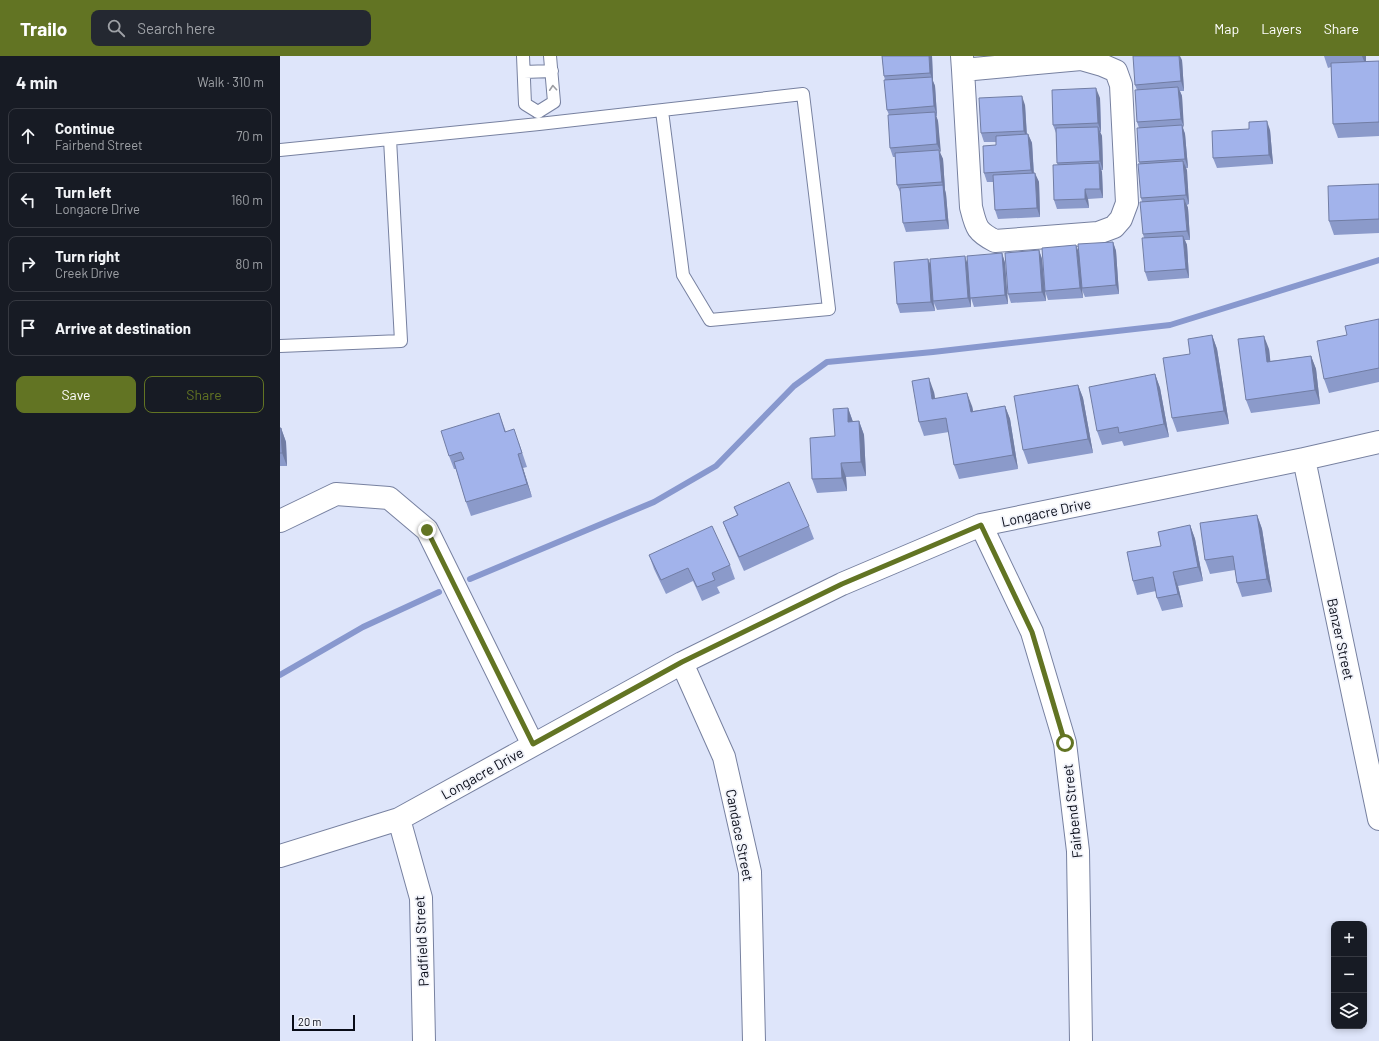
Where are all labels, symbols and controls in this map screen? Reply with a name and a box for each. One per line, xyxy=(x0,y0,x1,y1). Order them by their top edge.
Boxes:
search box xyxy=(91,10,371,46)
text: Trailo xyxy=(20,17,67,40)
icon: search xyxy=(105,17,127,39)
text: Search here xyxy=(137,19,215,37)
text: Map xyxy=(1214,20,1239,37)
text: Layers xyxy=(1261,20,1302,37)
text: Share xyxy=(1324,20,1359,37)
text: 4 min xyxy=(16,72,58,92)
text: Walk · 310 m xyxy=(197,74,264,90)
one-way arrow xyxy=(548,85,557,91)
text: Continue xyxy=(55,119,115,137)
icon: ahead xyxy=(17,125,39,147)
text: 70 m xyxy=(236,128,263,144)
text: Fairbend Street xyxy=(55,137,143,153)
text: Turn left xyxy=(55,183,111,201)
icon: left xyxy=(17,189,39,211)
text: 160 m xyxy=(231,192,263,208)
text: Longacre Drive xyxy=(55,201,140,217)
text: Turn right xyxy=(55,247,120,265)
icon: right xyxy=(17,253,39,275)
text: 80 m xyxy=(236,256,263,272)
text: Creek Drive xyxy=(55,265,120,281)
icon: arrive xyxy=(17,317,39,339)
text: Arrive at destination xyxy=(55,319,191,337)
button: Save xyxy=(16,376,136,413)
button: Share xyxy=(144,376,264,413)
street label: Longacre Drive xyxy=(999,494,1093,530)
route end xyxy=(418,521,436,539)
street label: Banzer Street xyxy=(1324,597,1358,681)
route start xyxy=(1056,734,1074,752)
street label: Longacre Drive xyxy=(438,743,526,803)
street label: Fairbend Street xyxy=(1059,763,1085,859)
street label: Candace Street xyxy=(723,787,757,883)
street label: Padfield Street xyxy=(410,895,432,987)
map controls xyxy=(1331,921,1367,1029)
button: + xyxy=(1331,921,1367,957)
button: − xyxy=(1331,957,1367,993)
button: layers xyxy=(1331,993,1367,1029)
scale bar xyxy=(292,1013,355,1032)
text: 20 m xyxy=(298,1015,321,1028)

